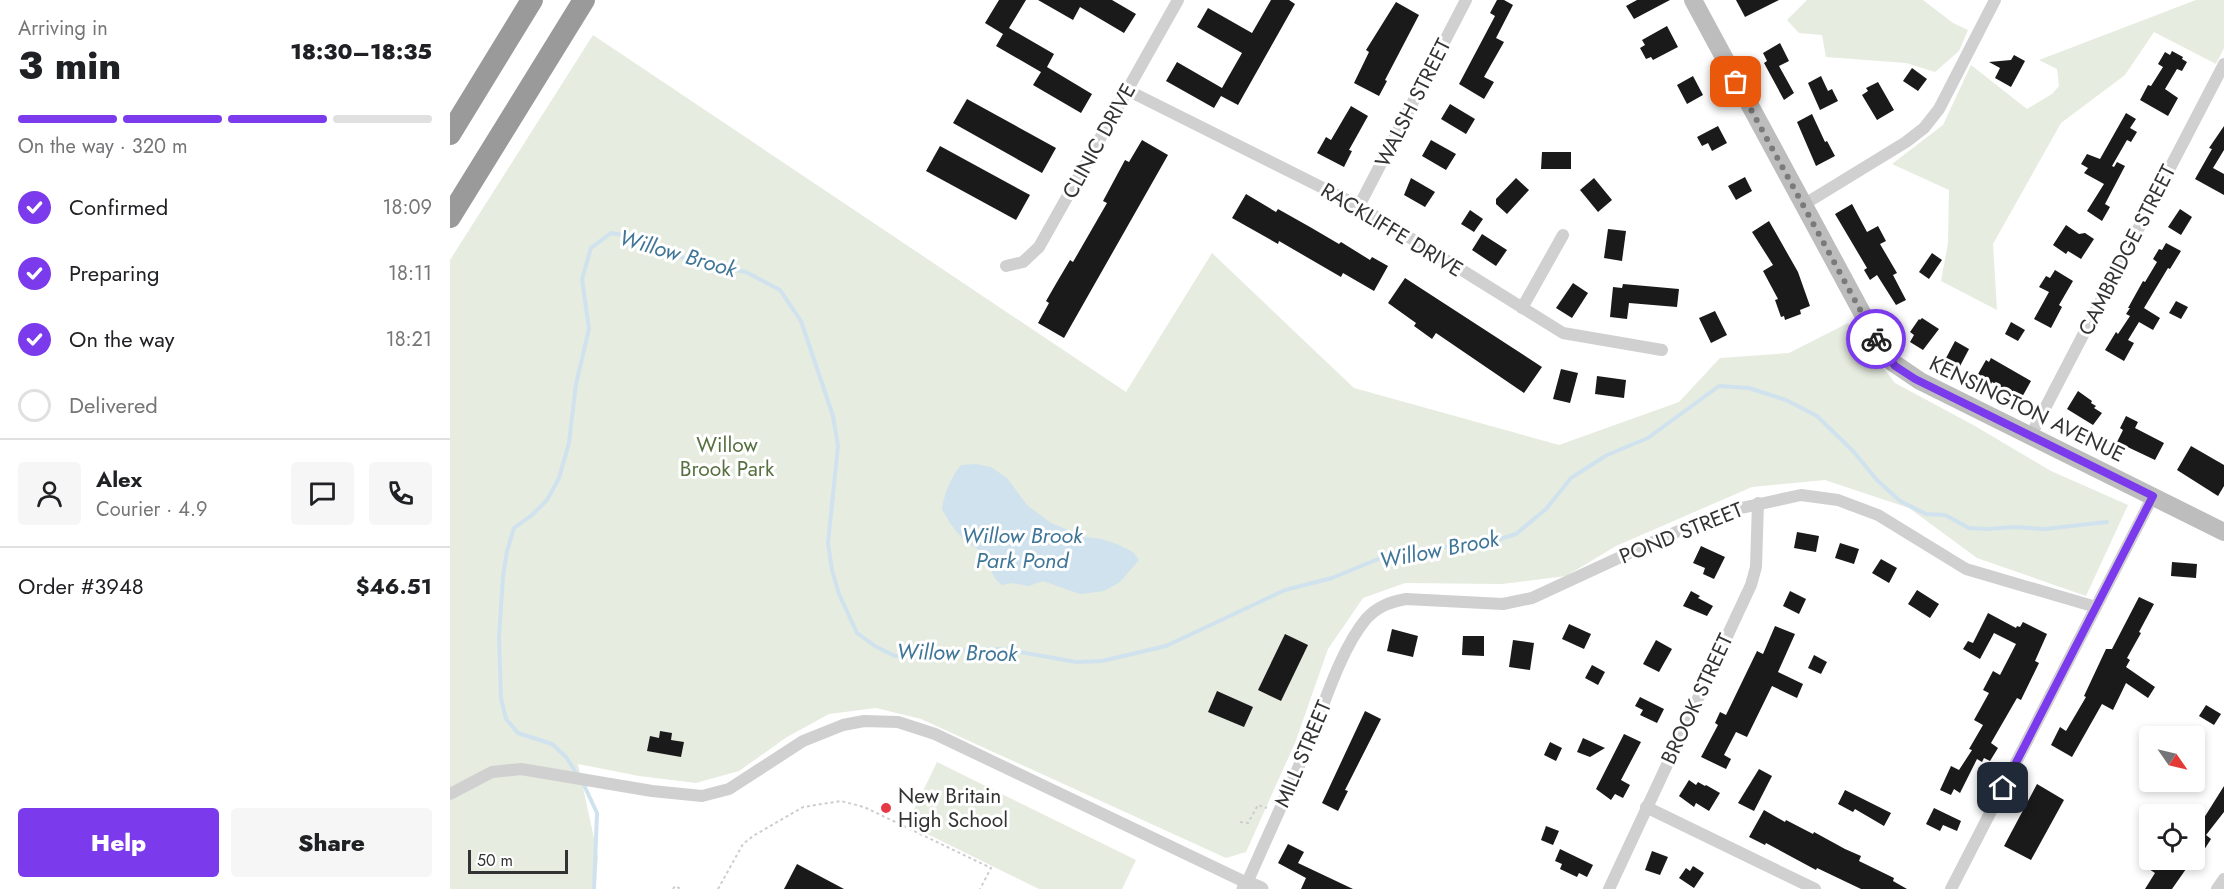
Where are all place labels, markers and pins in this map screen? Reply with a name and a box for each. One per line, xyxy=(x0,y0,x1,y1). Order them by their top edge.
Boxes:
pin xyxy=(1710,56,1761,107)
pin xyxy=(1977,762,2028,813)
place label: New Britain High School xyxy=(898,781,1008,835)
marker: New Britain High School xyxy=(879,801,893,815)

